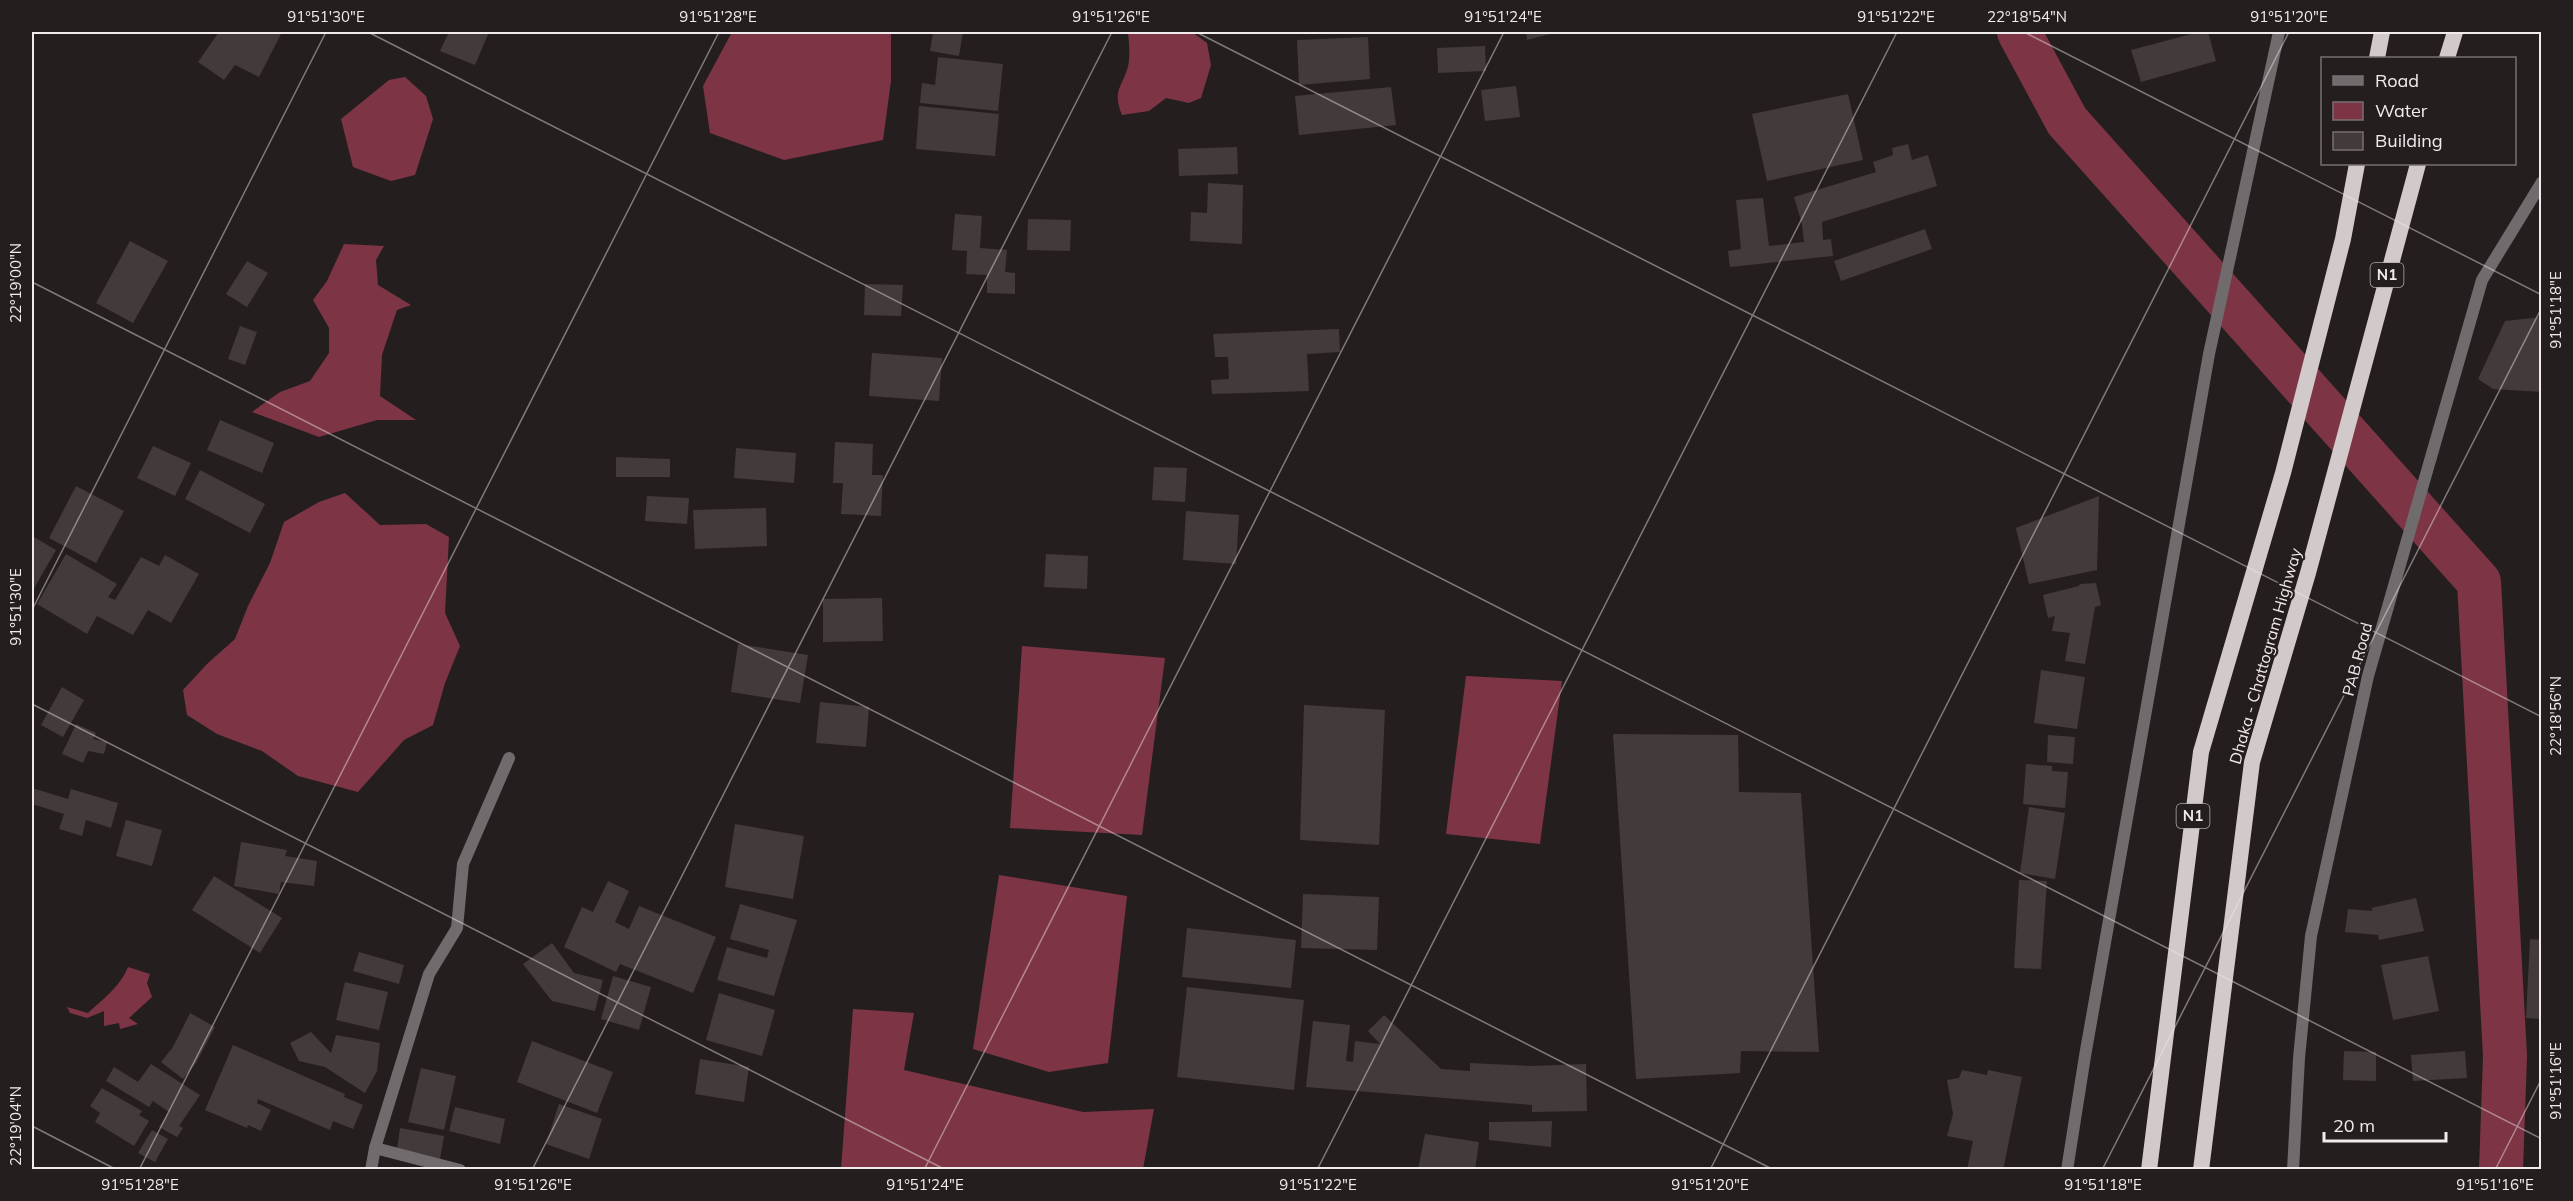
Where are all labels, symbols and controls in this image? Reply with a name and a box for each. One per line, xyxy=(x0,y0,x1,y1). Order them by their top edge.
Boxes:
text: 91°51'30"E xyxy=(287,7,365,26)
text: 91°51'28"E xyxy=(679,7,757,26)
text: 91°51'26"E xyxy=(1072,7,1150,26)
text: 91°51'24"E xyxy=(1464,7,1542,26)
text: 91°51'22"E xyxy=(1857,7,1935,26)
text: 22°18'54"N xyxy=(1987,7,2067,26)
text: 91°51'20"E xyxy=(2250,7,2328,26)
legend xyxy=(2321,57,2516,165)
text: Road xyxy=(2375,69,2419,92)
text: Water xyxy=(2375,99,2428,122)
text: Building xyxy=(2375,129,2443,152)
text: 22°19'00"N xyxy=(6,243,25,323)
road number: N1 xyxy=(2370,263,2404,287)
text: 91°51'18"E xyxy=(2546,271,2565,349)
street label: Dhaka - Chattogram Highway xyxy=(2225,545,2306,766)
text: 91°51'30"E xyxy=(6,568,25,646)
street label: PAB Road xyxy=(2338,620,2376,698)
text: 22°18'56"N xyxy=(2546,676,2565,756)
road number: N1 xyxy=(2176,804,2210,828)
text: 91°51'16"E xyxy=(2546,1042,2565,1120)
text: 22°19'04"N xyxy=(6,1086,25,1166)
scale bar xyxy=(2324,1105,2446,1143)
text: 20 m xyxy=(2333,1114,2375,1137)
text: 91°51'28"E xyxy=(101,1175,179,1194)
text: 91°51'26"E xyxy=(494,1175,572,1194)
text: 91°51'24"E xyxy=(886,1175,964,1194)
text: 91°51'22"E xyxy=(1279,1175,1357,1194)
text: 91°51'20"E xyxy=(1671,1175,1749,1194)
text: 91°51'18"E xyxy=(2064,1175,2142,1194)
text: 91°51'16"E xyxy=(2456,1175,2534,1194)

